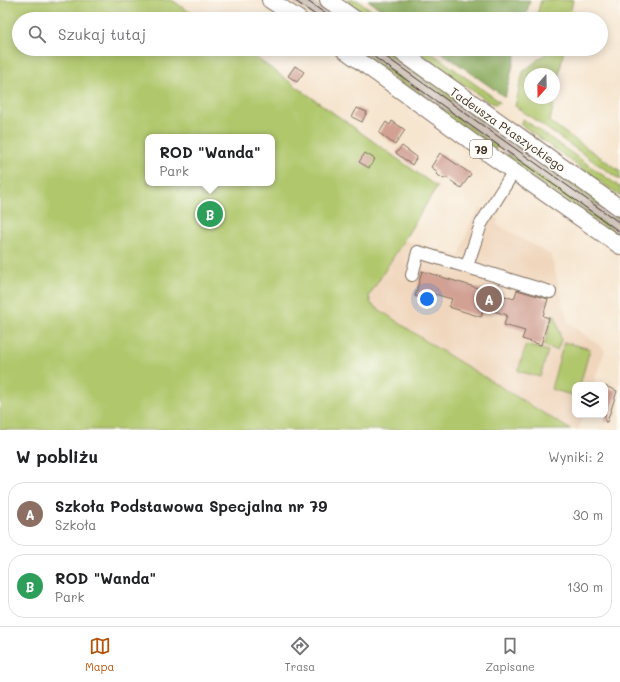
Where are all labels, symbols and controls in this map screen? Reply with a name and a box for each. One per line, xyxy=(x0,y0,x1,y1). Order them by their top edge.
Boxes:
search box xyxy=(12,12,608,56)
icon: search xyxy=(26,23,48,45)
text: Szukaj tutaj xyxy=(58,24,146,44)
north arrow xyxy=(524,68,560,104)
street label: Tadeusza Ptaszyckiego xyxy=(447,83,569,175)
popup xyxy=(145,134,275,186)
road number: 79 xyxy=(470,140,492,158)
text: ROD "Wanda" xyxy=(159,142,261,162)
text: Park xyxy=(159,162,189,179)
pin: B xyxy=(197,199,223,229)
pin: A xyxy=(476,284,502,314)
your location xyxy=(417,289,437,309)
map controls xyxy=(572,382,608,418)
button: layers xyxy=(572,382,608,418)
text: W pobliżu xyxy=(16,445,98,467)
text: Wyniki: 2 xyxy=(548,448,604,465)
text: Szkoła Podstawowa Specjalna nr 79 xyxy=(55,496,327,516)
text: A xyxy=(25,506,35,523)
text: 30 m xyxy=(573,506,603,523)
text: Szkoła xyxy=(55,516,96,533)
text: ROD "Wanda" xyxy=(55,568,156,588)
text: B xyxy=(26,578,34,595)
text: 130 m xyxy=(567,578,603,595)
text: Park xyxy=(55,588,84,605)
tab: Mapa xyxy=(85,635,114,674)
tab: Trasa xyxy=(285,635,315,674)
tab: Zapisane xyxy=(485,635,535,674)

